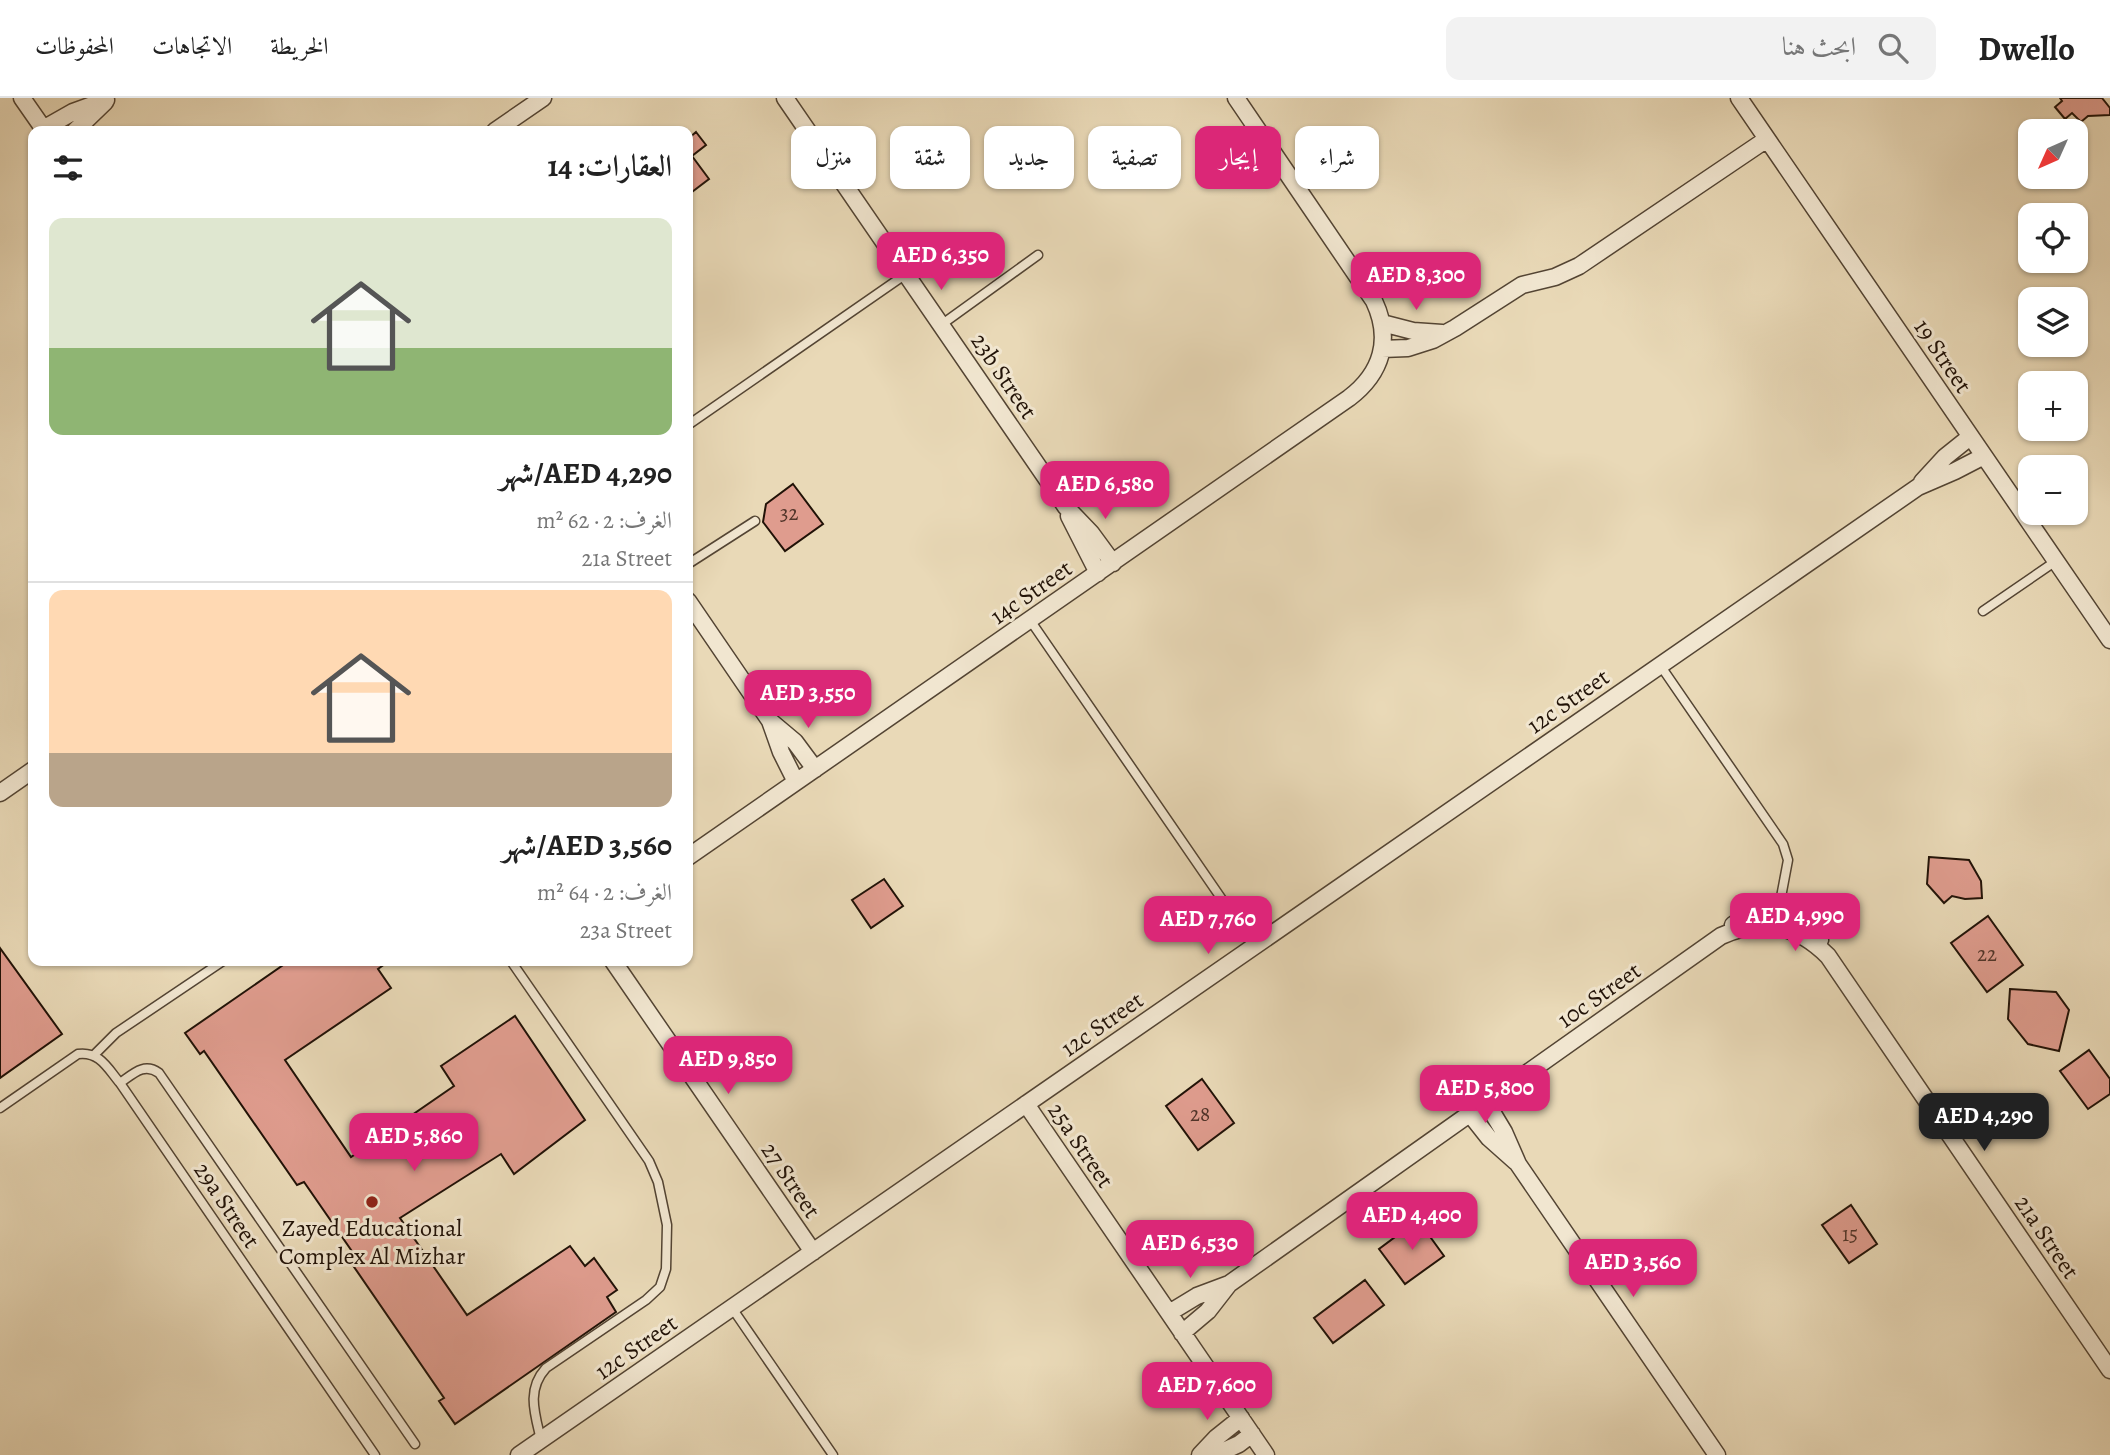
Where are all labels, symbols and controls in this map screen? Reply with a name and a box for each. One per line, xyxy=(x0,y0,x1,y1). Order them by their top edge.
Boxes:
search box xyxy=(1446,17,1936,80)
text: Dwello xyxy=(1978,26,2075,71)
text: ابحث هنا xyxy=(1782,29,1856,64)
icon: search xyxy=(1874,29,1912,67)
text: المحفوظات xyxy=(35,30,114,62)
text: الاتجاهات xyxy=(152,30,232,62)
text: الخريطة xyxy=(270,30,329,62)
north arrow xyxy=(2018,119,2088,189)
map controls xyxy=(2018,119,2088,525)
chip: منزل xyxy=(791,126,876,189)
chip: شقة xyxy=(890,126,970,189)
chip: جديد xyxy=(984,126,1074,189)
chip: تصفية xyxy=(1088,126,1181,189)
chip: إيجار xyxy=(1195,126,1281,189)
chip: شراء xyxy=(1295,126,1379,189)
text: العقارات: 14 xyxy=(548,146,672,186)
icon: filters xyxy=(49,149,87,187)
button: locate xyxy=(2018,203,2088,273)
pin: AED 6,350 xyxy=(861,232,1021,292)
text: AED 6,350 xyxy=(893,239,989,270)
pin: AED 8,300 xyxy=(1336,252,1496,312)
text: AED 8,300 xyxy=(1367,259,1465,290)
icon: home xyxy=(298,263,424,389)
button: layers xyxy=(2018,287,2088,357)
street label: 19 Street xyxy=(1907,313,1979,399)
street label: 23b Street xyxy=(964,327,1045,425)
button: + xyxy=(2018,371,2088,441)
text: AED 4,290/شهر xyxy=(499,453,672,493)
button: − xyxy=(2018,455,2088,525)
pin: AED 6,580 xyxy=(1025,462,1185,521)
text: AED 6,580 xyxy=(1056,468,1154,499)
house number: 32 xyxy=(780,499,798,527)
text: الغرف: 2 · 62 m² xyxy=(537,505,672,536)
text: 21a Street xyxy=(581,543,672,574)
street label: 14c Street xyxy=(984,552,1078,632)
icon: home xyxy=(298,635,424,761)
street label: 12c Street xyxy=(1521,661,1616,741)
pin: AED 3,550 xyxy=(728,670,888,730)
text: AED 3,550 xyxy=(760,677,856,708)
text: AED 3,560/شهر xyxy=(502,825,672,865)
text: الغرف: 2 · 64 m² xyxy=(537,877,672,908)
pin: AED 4,990 xyxy=(1715,894,1875,953)
pin: AED 7,760 xyxy=(1128,896,1288,956)
text: AED 4,990 xyxy=(1746,900,1844,931)
text: AED 7,760 xyxy=(1160,903,1256,934)
text: 23a Street xyxy=(580,915,672,946)
house number: 22 xyxy=(1977,940,1997,968)
street label: 10c Street xyxy=(1551,955,1647,1035)
street label: 12c Street xyxy=(1055,984,1150,1064)
pin: AED 9,850 xyxy=(648,1037,808,1096)
text: AED 9,850 xyxy=(679,1043,777,1074)
pin: AED 5,800 xyxy=(1405,1066,1565,1125)
text: AED 5,800 xyxy=(1436,1072,1534,1103)
pin: AED 4,290 xyxy=(1904,1094,2064,1153)
street label: 25a Street xyxy=(1041,1096,1121,1194)
house number: 28 xyxy=(1190,1100,1210,1128)
text: AED 4,290 xyxy=(1935,1100,2033,1131)
pin: AED 5,860 xyxy=(334,1114,494,1173)
text: AED 5,860 xyxy=(365,1120,463,1151)
street label: 27 Street xyxy=(754,1136,828,1224)
street label: 29a Street xyxy=(187,1156,268,1254)
street label: 21a Street xyxy=(2007,1189,2087,1285)
pin: AED 4,400 xyxy=(1332,1192,1492,1252)
marker: Zayed Educational Complex Al Mizhar xyxy=(364,1194,380,1210)
text: AED 4,400 xyxy=(1363,1199,1462,1230)
place label: Zayed Educational Complex Al Mizhar xyxy=(279,1212,465,1272)
pin: AED 6,530 xyxy=(1110,1220,1270,1280)
house number: 15 xyxy=(1842,1220,1858,1248)
text: AED 6,530 xyxy=(1142,1227,1238,1258)
pin: AED 3,560 xyxy=(1553,1240,1713,1299)
text: AED 3,560 xyxy=(1585,1246,1681,1277)
street label: 12c Street xyxy=(589,1307,684,1387)
pin: AED 7,600 xyxy=(1127,1362,1287,1422)
text: AED 7,600 xyxy=(1158,1369,1256,1400)

